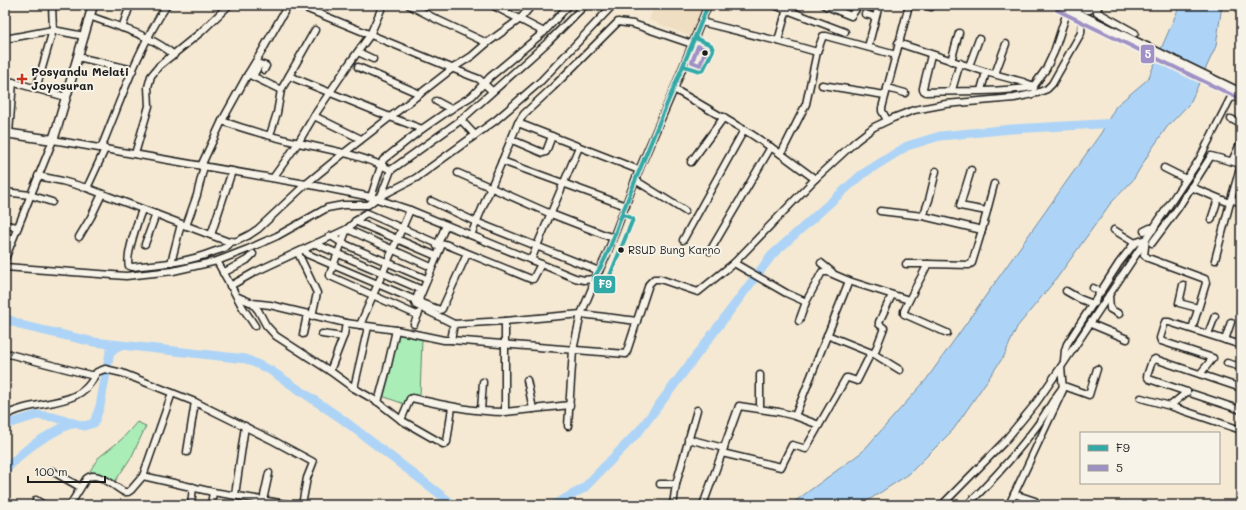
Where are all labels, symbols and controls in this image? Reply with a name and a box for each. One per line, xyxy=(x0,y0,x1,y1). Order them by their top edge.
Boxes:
line badge: 5 xyxy=(1140,44,1155,64)
text: 5 xyxy=(1145,46,1152,61)
unlabelled marker xyxy=(700,48,710,58)
place label: Posyandu Melati Joyosuran xyxy=(31,63,129,93)
marker: Posyandu Melati Joyosuran xyxy=(16,73,28,85)
place label: RSUD Bung Karno xyxy=(628,242,721,257)
marker: RSUD Bung Karno xyxy=(616,245,626,255)
line badge: F9 xyxy=(593,275,616,294)
text: F9 xyxy=(598,276,612,291)
legend xyxy=(1080,432,1220,484)
text: F9 xyxy=(1116,439,1130,455)
scale bar xyxy=(28,458,105,484)
text: 5 xyxy=(1116,459,1123,475)
text: 100 m xyxy=(34,463,68,479)

